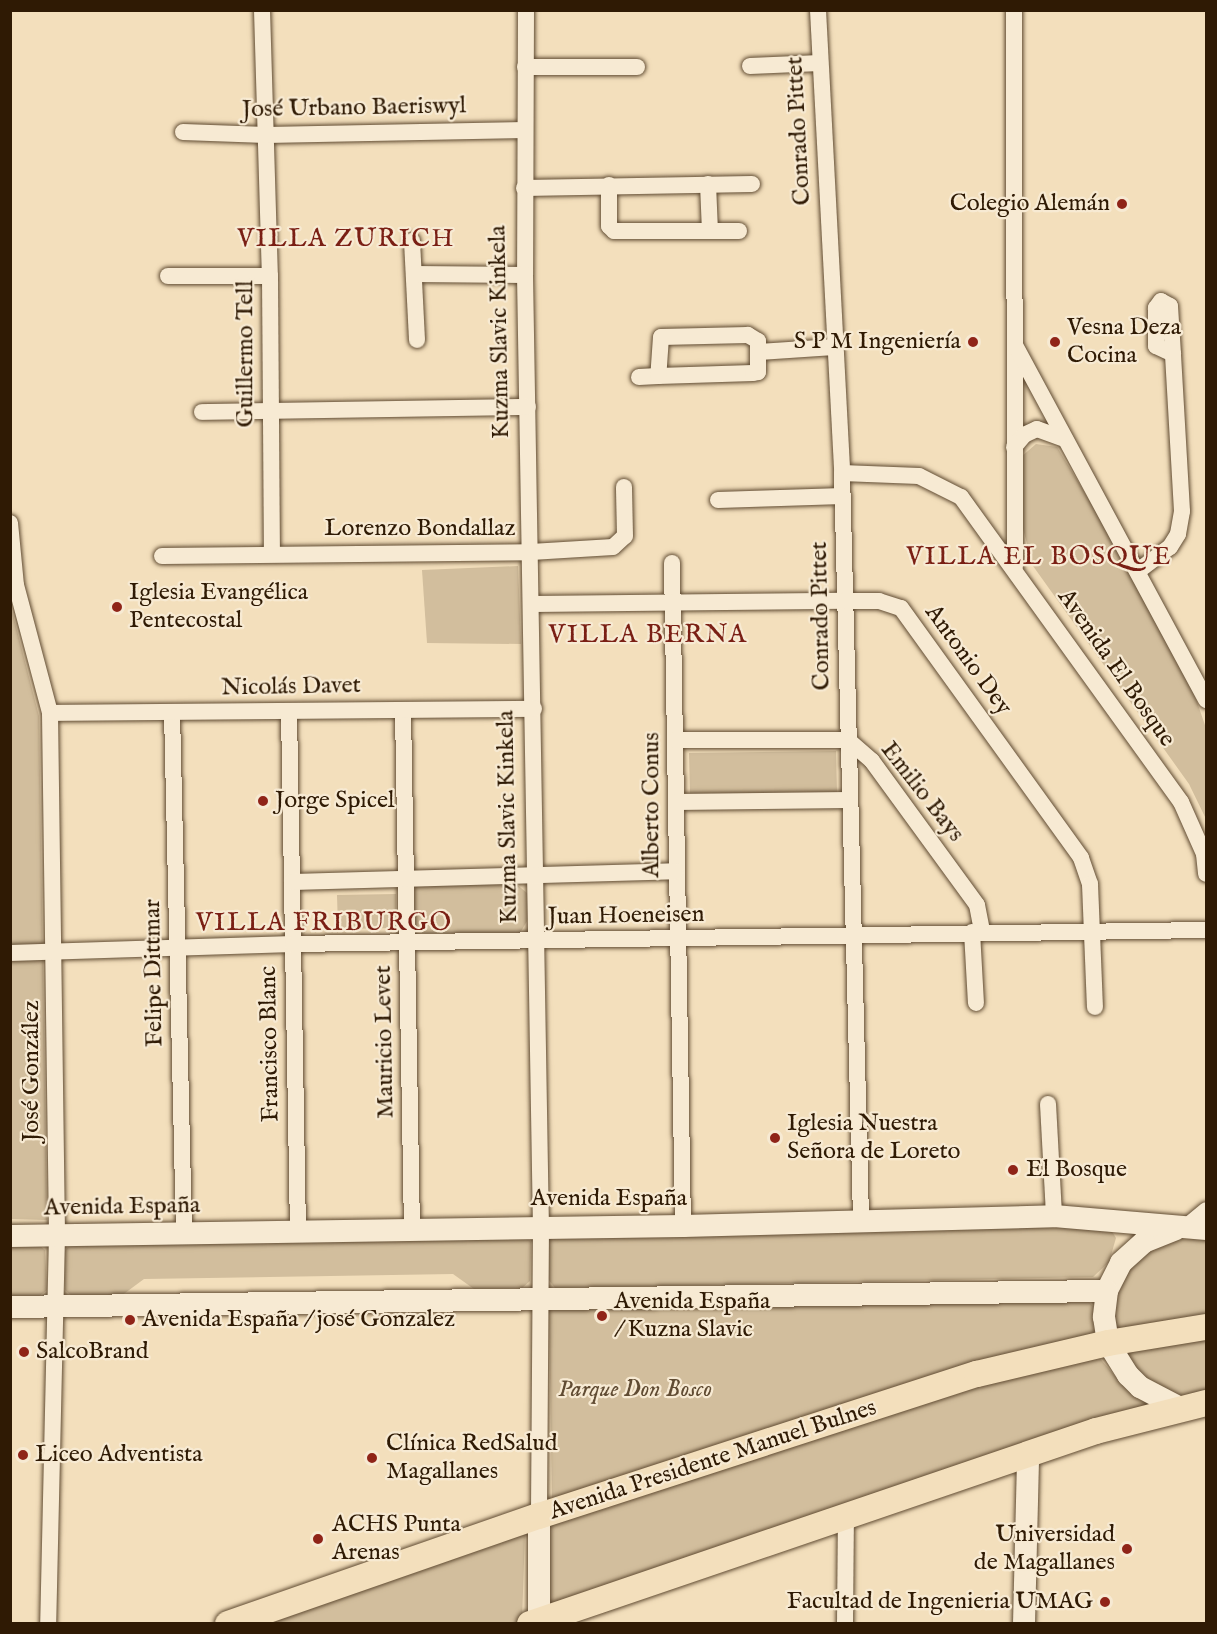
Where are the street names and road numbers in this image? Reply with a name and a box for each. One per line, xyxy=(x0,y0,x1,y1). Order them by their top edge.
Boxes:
street label: Conrado Pittet xyxy=(781,56,817,206)
street label: José Urbano Baeriswyl xyxy=(242,92,466,124)
street label: Kuzma Slavic Kinkela xyxy=(484,225,516,439)
street label: Guillermo Tell xyxy=(232,281,260,427)
street label: Lorenzo Bondallaz xyxy=(324,515,516,543)
street label: Conrado Pittet xyxy=(805,541,837,691)
street label: Avenida El Bosque xyxy=(1051,584,1181,752)
street label: Antonio Dey xyxy=(918,599,1018,721)
street label: Nicolás Davet xyxy=(221,671,361,703)
street label: Kuzma Slavic Kinkela xyxy=(492,710,524,924)
street label: Alberto Conus xyxy=(638,732,666,878)
street label: Emilio Bays xyxy=(874,736,970,848)
street label: Felipe Dittmar xyxy=(138,899,170,1047)
street label: Juan Hoeneisen xyxy=(547,900,705,932)
street label: Mauricio Levet xyxy=(369,965,401,1119)
street label: Francisco Blanc xyxy=(254,966,286,1122)
street label: José González xyxy=(18,1000,46,1142)
street label: Avenida España xyxy=(531,1185,687,1213)
street label: Avenida España xyxy=(44,1191,200,1223)
street label: Avenida Presidente Manuel Bulnes xyxy=(546,1393,880,1527)

